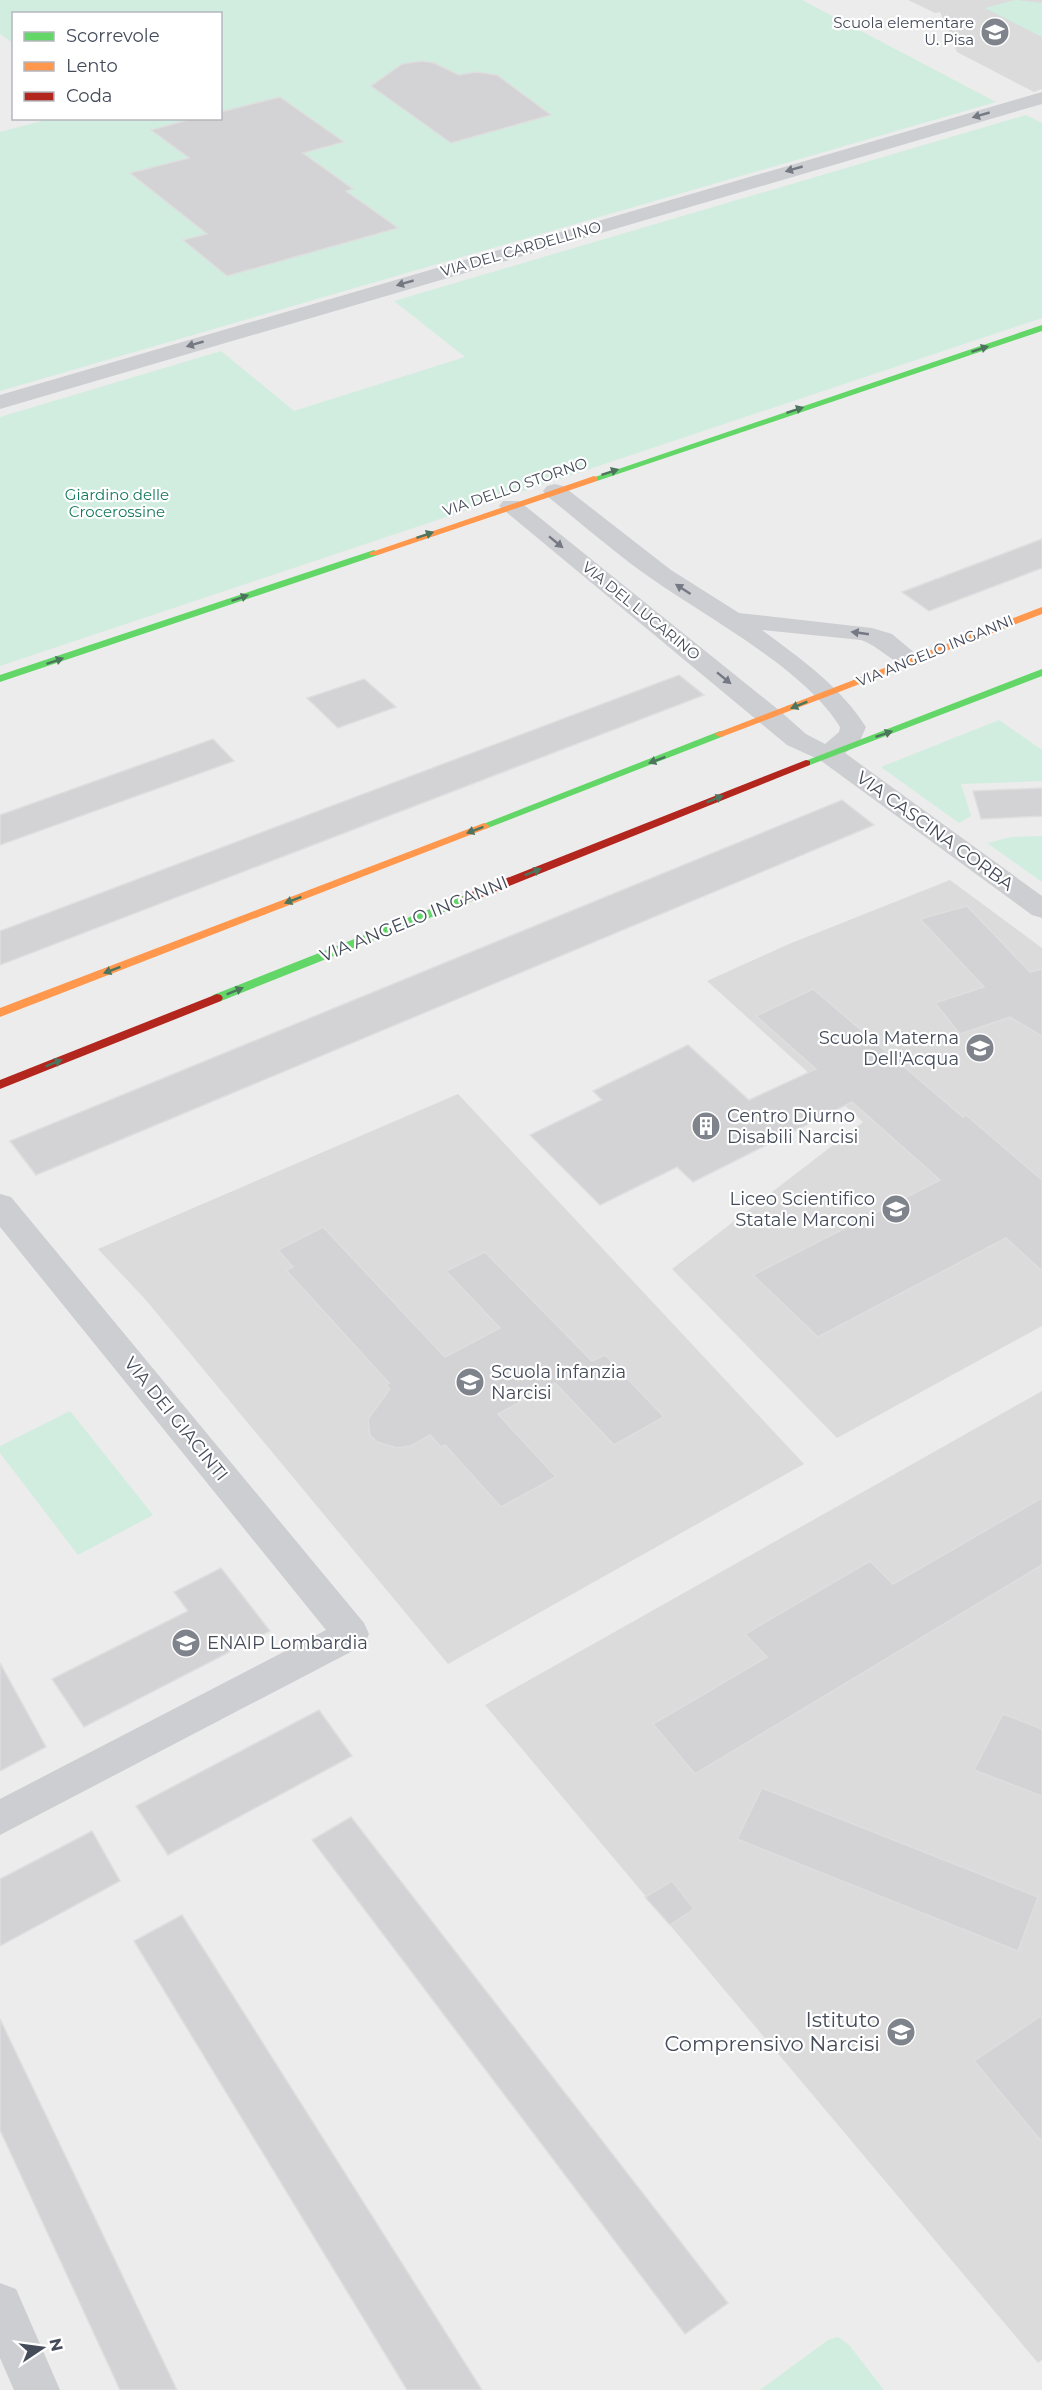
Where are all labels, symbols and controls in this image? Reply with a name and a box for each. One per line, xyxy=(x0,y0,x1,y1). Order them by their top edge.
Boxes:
legend xyxy=(12,12,222,120)
place label: Scuola elementare U. Pisa xyxy=(833,13,974,49)
school or university icon: Scuola elementare U. Pisa xyxy=(979,16,1011,48)
text: Scorrevole xyxy=(66,25,160,47)
text: Lento xyxy=(66,55,118,77)
text: Coda xyxy=(66,85,112,107)
one-way arrow xyxy=(972,111,990,120)
one-way arrow xyxy=(785,165,803,175)
street label: VIA DEL CARDELLINO xyxy=(438,217,603,281)
one-way arrow xyxy=(396,279,414,288)
one-way arrow xyxy=(186,340,204,349)
one-way arrow xyxy=(971,343,989,353)
one-way arrow xyxy=(786,405,804,415)
street label: VIA DELLO STORNO xyxy=(440,453,590,520)
one-way arrow xyxy=(601,467,619,476)
park label: Giardino delle Crocerossine xyxy=(65,485,169,521)
one-way arrow xyxy=(416,530,434,539)
one-way arrow xyxy=(548,536,564,549)
street label: VIA DEL LUCARINO xyxy=(578,557,704,664)
one-way arrow xyxy=(675,583,692,594)
one-way arrow xyxy=(231,592,249,602)
street label: VIA ANGELO INGANNI xyxy=(854,610,1016,691)
one-way arrow xyxy=(850,629,869,638)
one-way arrow xyxy=(46,655,64,665)
one-way arrow xyxy=(716,672,732,685)
one-way arrow xyxy=(790,700,808,710)
one-way arrow xyxy=(875,728,893,738)
one-way arrow xyxy=(648,755,666,765)
street label: VIA CASCINA CORBA xyxy=(852,767,1018,895)
one-way arrow xyxy=(706,794,724,804)
one-way arrow xyxy=(466,825,484,835)
one-way arrow xyxy=(525,867,543,877)
street label: VIA ANGELO INGANNI xyxy=(317,871,511,967)
one-way arrow xyxy=(284,895,302,905)
one-way arrow xyxy=(102,965,120,975)
one-way arrow xyxy=(227,986,245,996)
place label: Scuola Materna Dell'Acqua xyxy=(819,1027,959,1070)
school or university icon: Scuola Materna Dell'Acqua xyxy=(964,1032,996,1064)
one-way arrow xyxy=(46,1058,64,1068)
place label: Centro Diurno Disabili Narcisi xyxy=(727,1105,858,1148)
building icon: Centro Diurno Disabili Narcisi xyxy=(690,1110,722,1142)
place label: Liceo Scientifico Statale Marconi xyxy=(730,1188,875,1231)
school or university icon: Liceo Scientifico Statale Marconi xyxy=(880,1193,912,1225)
street label: VIA DEI GIACINTI xyxy=(119,1353,233,1485)
place label: Scuola infanzia Narcisi xyxy=(491,1361,626,1404)
school or university icon: Scuola infanzia Narcisi xyxy=(454,1366,486,1398)
school or university icon: ENAIP Lombardia xyxy=(170,1627,202,1659)
place label: ENAIP Lombardia xyxy=(207,1632,368,1654)
place label: Istituto Comprensivo Narcisi xyxy=(664,2007,880,2056)
school or university icon: Istituto Comprensivo Narcisi xyxy=(885,2016,917,2048)
north arrow xyxy=(12,2318,72,2378)
text: N xyxy=(45,2336,67,2353)

